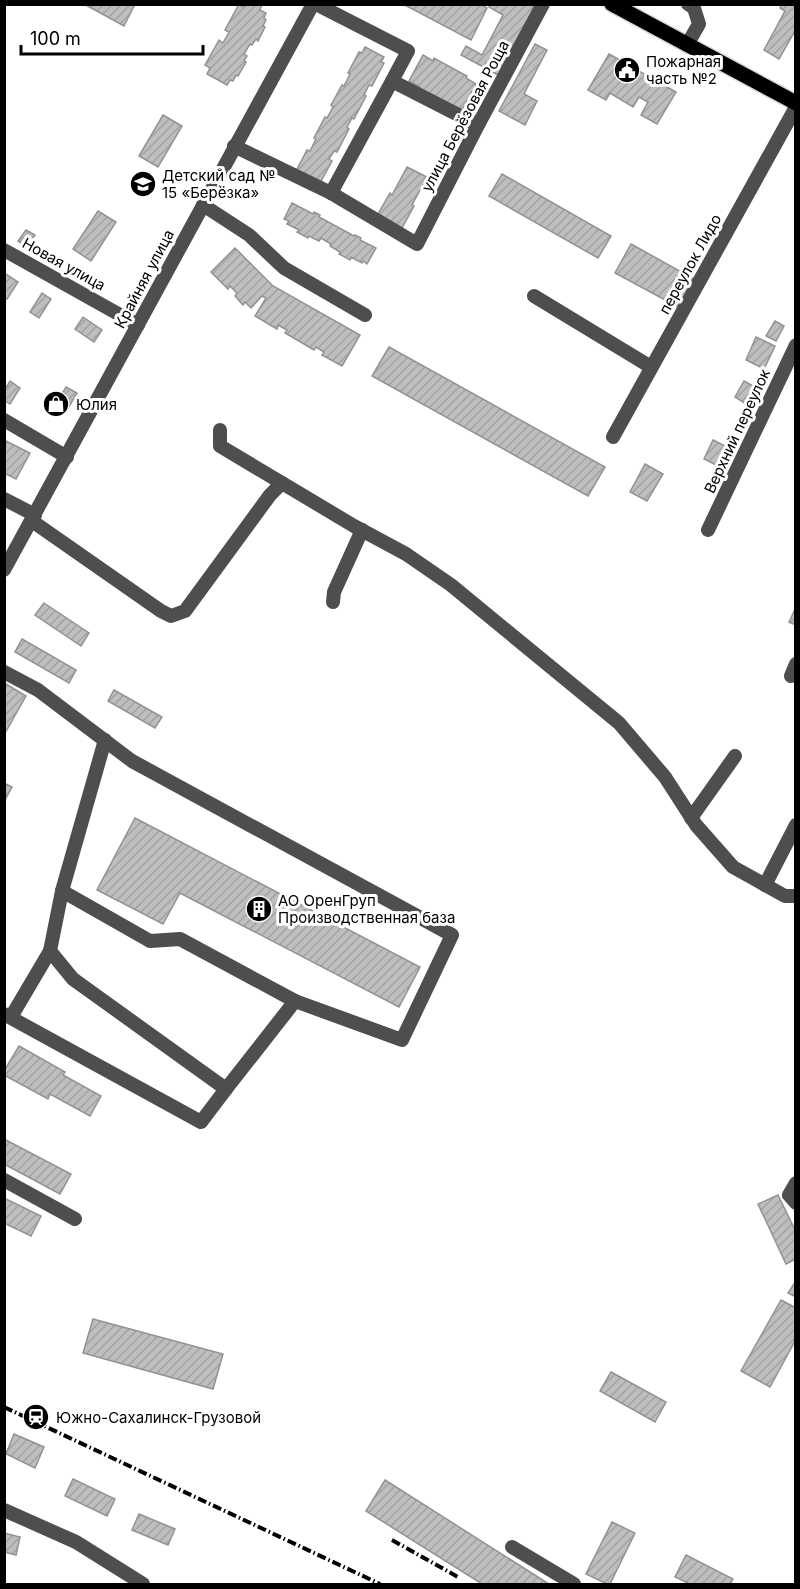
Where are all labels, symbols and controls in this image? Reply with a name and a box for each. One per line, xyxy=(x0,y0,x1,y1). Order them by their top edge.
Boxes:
scale bar xyxy=(21,18,202,56)
text: 100 m xyxy=(30,28,81,49)
street label: улица Берёзовая Роща xyxy=(417,37,513,195)
place label: Пожарная часть №2 xyxy=(646,52,721,88)
public building icon: Пожарная часть №2 xyxy=(612,55,642,85)
place label: Детский сад № 15 «Берёзка» xyxy=(162,166,276,202)
school or university icon: Детский сад № 15 «Берёзка» xyxy=(128,169,158,199)
street label: переулок Лидо xyxy=(655,211,725,317)
street label: Крайняя улица xyxy=(110,226,178,332)
street label: Новая улица xyxy=(19,233,109,295)
street label: Верхний переулок xyxy=(700,366,774,496)
shop icon: Юлия xyxy=(41,389,71,419)
place label: Юлия xyxy=(76,395,117,414)
place label: АО ОренГруп Производственная база xyxy=(278,891,455,927)
building icon: АО ОренГруп Производственная база xyxy=(244,894,274,924)
station icon: Южно-Сахалинск-Грузовой xyxy=(21,1402,51,1432)
place label: Южно-Сахалинск-Грузовой xyxy=(56,1408,261,1427)

